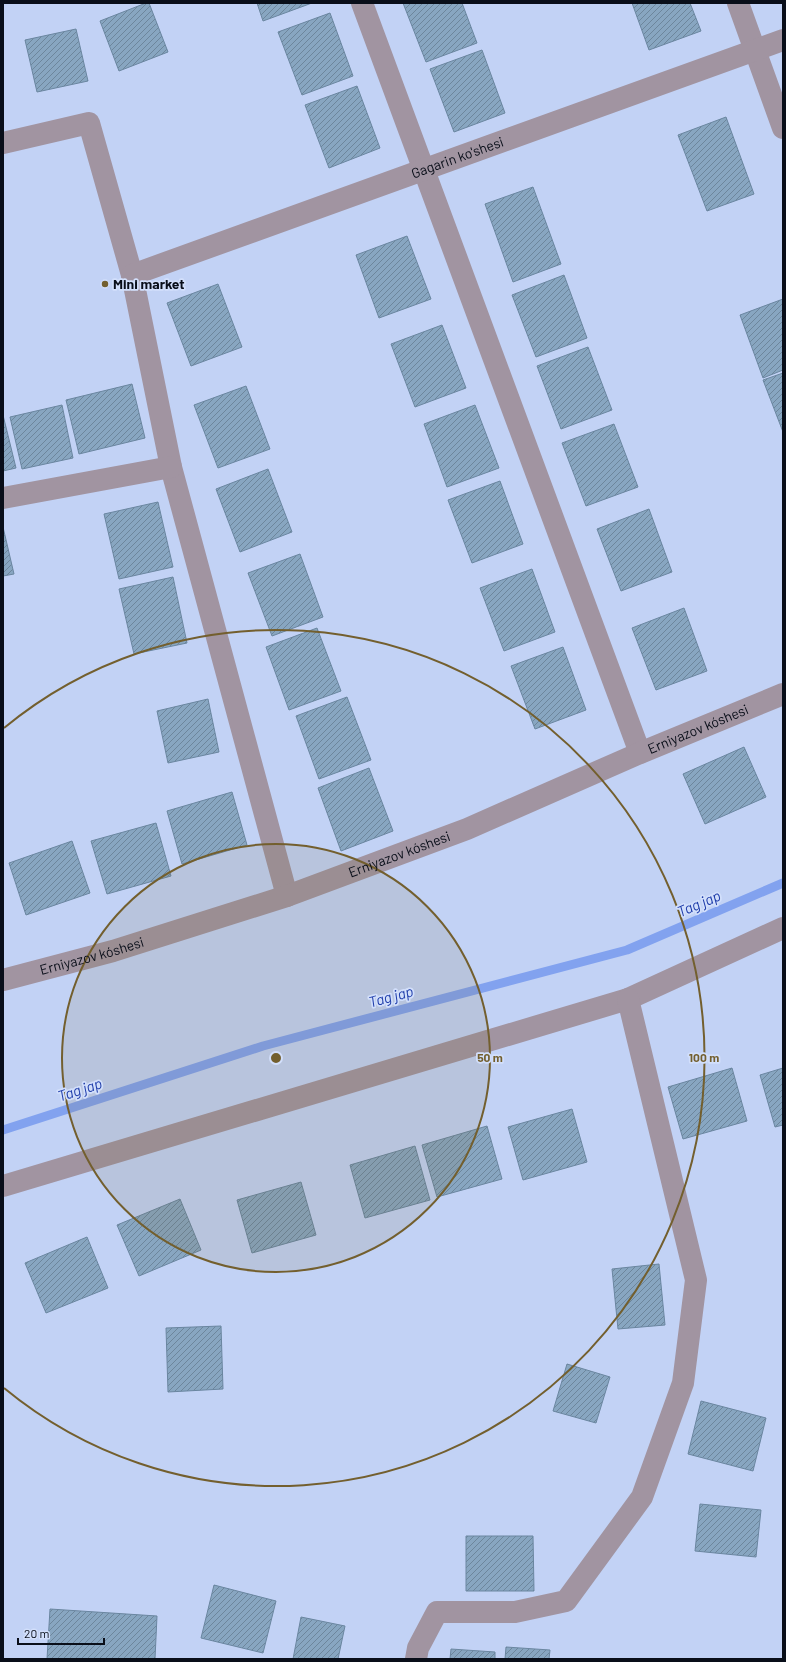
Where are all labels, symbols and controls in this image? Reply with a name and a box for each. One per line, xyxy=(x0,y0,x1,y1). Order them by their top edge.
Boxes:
street label: Gagarin ko'shesi xyxy=(409,133,506,181)
place label: Mini market xyxy=(113,275,185,292)
marker: Mini market xyxy=(100,279,110,289)
street label: Erniyazov kóshesi xyxy=(645,700,751,757)
street label: Erniyazov kóshesi xyxy=(346,827,452,880)
water label: Tag jap xyxy=(674,886,723,920)
street label: Erniyazov kóshesi xyxy=(38,933,146,978)
water label: Tag jap xyxy=(366,981,415,1011)
text: 50 m xyxy=(477,1050,503,1064)
text: 100 m xyxy=(689,1050,719,1064)
centre of rings xyxy=(269,1051,283,1065)
water label: Tag jap xyxy=(55,1073,104,1105)
scale bar xyxy=(18,1620,104,1646)
text: 20 m xyxy=(24,1626,50,1640)

